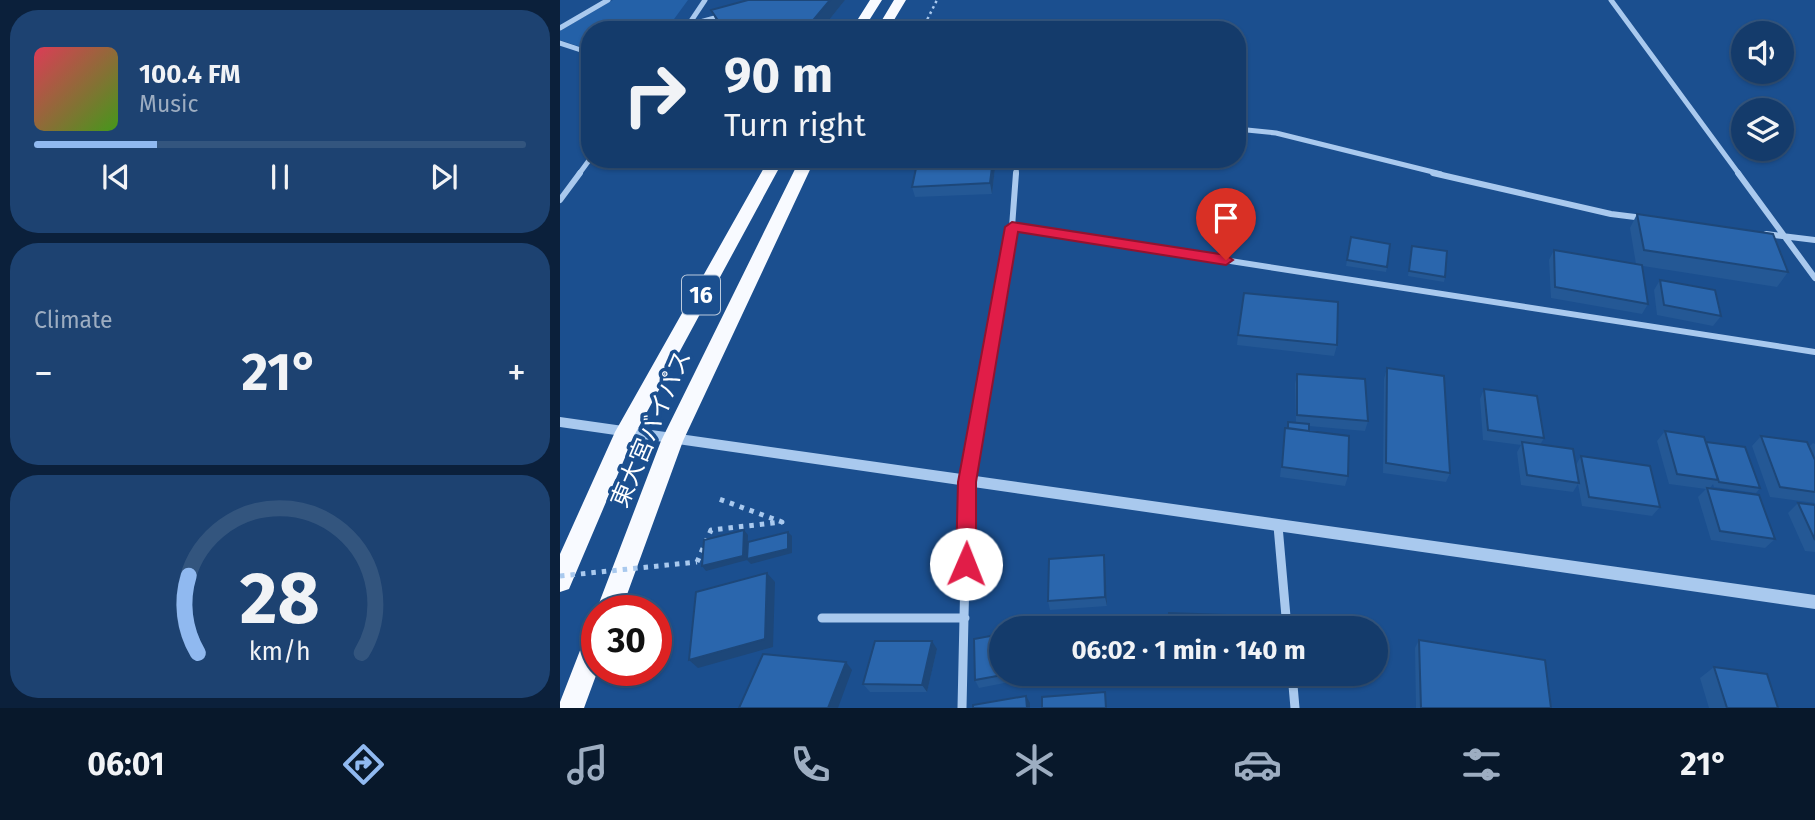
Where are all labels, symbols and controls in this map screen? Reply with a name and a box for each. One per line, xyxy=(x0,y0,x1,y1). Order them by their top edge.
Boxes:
map controls xyxy=(1731,21,1794,161)
button: sound xyxy=(1731,21,1794,84)
text: 90 m xyxy=(724,46,833,105)
icon: right xyxy=(609,49,700,140)
text: 100.4 FM xyxy=(139,59,240,90)
text: Music xyxy=(139,90,199,118)
button: layers xyxy=(1731,98,1794,161)
text: Turn right xyxy=(724,106,866,144)
icon: previous xyxy=(97,158,135,196)
icon: pause xyxy=(261,158,299,196)
icon: next xyxy=(425,158,463,196)
pin xyxy=(1196,188,1256,260)
icon: arrive xyxy=(1207,199,1245,237)
road number: 16 xyxy=(682,276,720,314)
text: Climate xyxy=(34,306,113,334)
text: 21° xyxy=(242,341,319,404)
street label: 東大宮バイパス xyxy=(605,346,697,512)
text: − xyxy=(34,350,53,396)
text: + xyxy=(507,350,526,396)
position arrow xyxy=(929,527,1003,601)
text: 28 xyxy=(240,555,320,642)
speed limit sign: 30 xyxy=(581,595,672,686)
text: 06:02 · 1 min · 140 m xyxy=(1071,635,1306,666)
text: km/h xyxy=(249,636,311,666)
icon: directions xyxy=(339,740,388,789)
icon: music xyxy=(563,740,612,789)
icon: phone xyxy=(786,740,835,789)
icon: climate xyxy=(1010,740,1059,789)
icon: car xyxy=(1233,740,1282,789)
icon: filters xyxy=(1457,740,1506,789)
text: 06:01 xyxy=(87,745,165,783)
text: 21° xyxy=(1680,745,1728,783)

